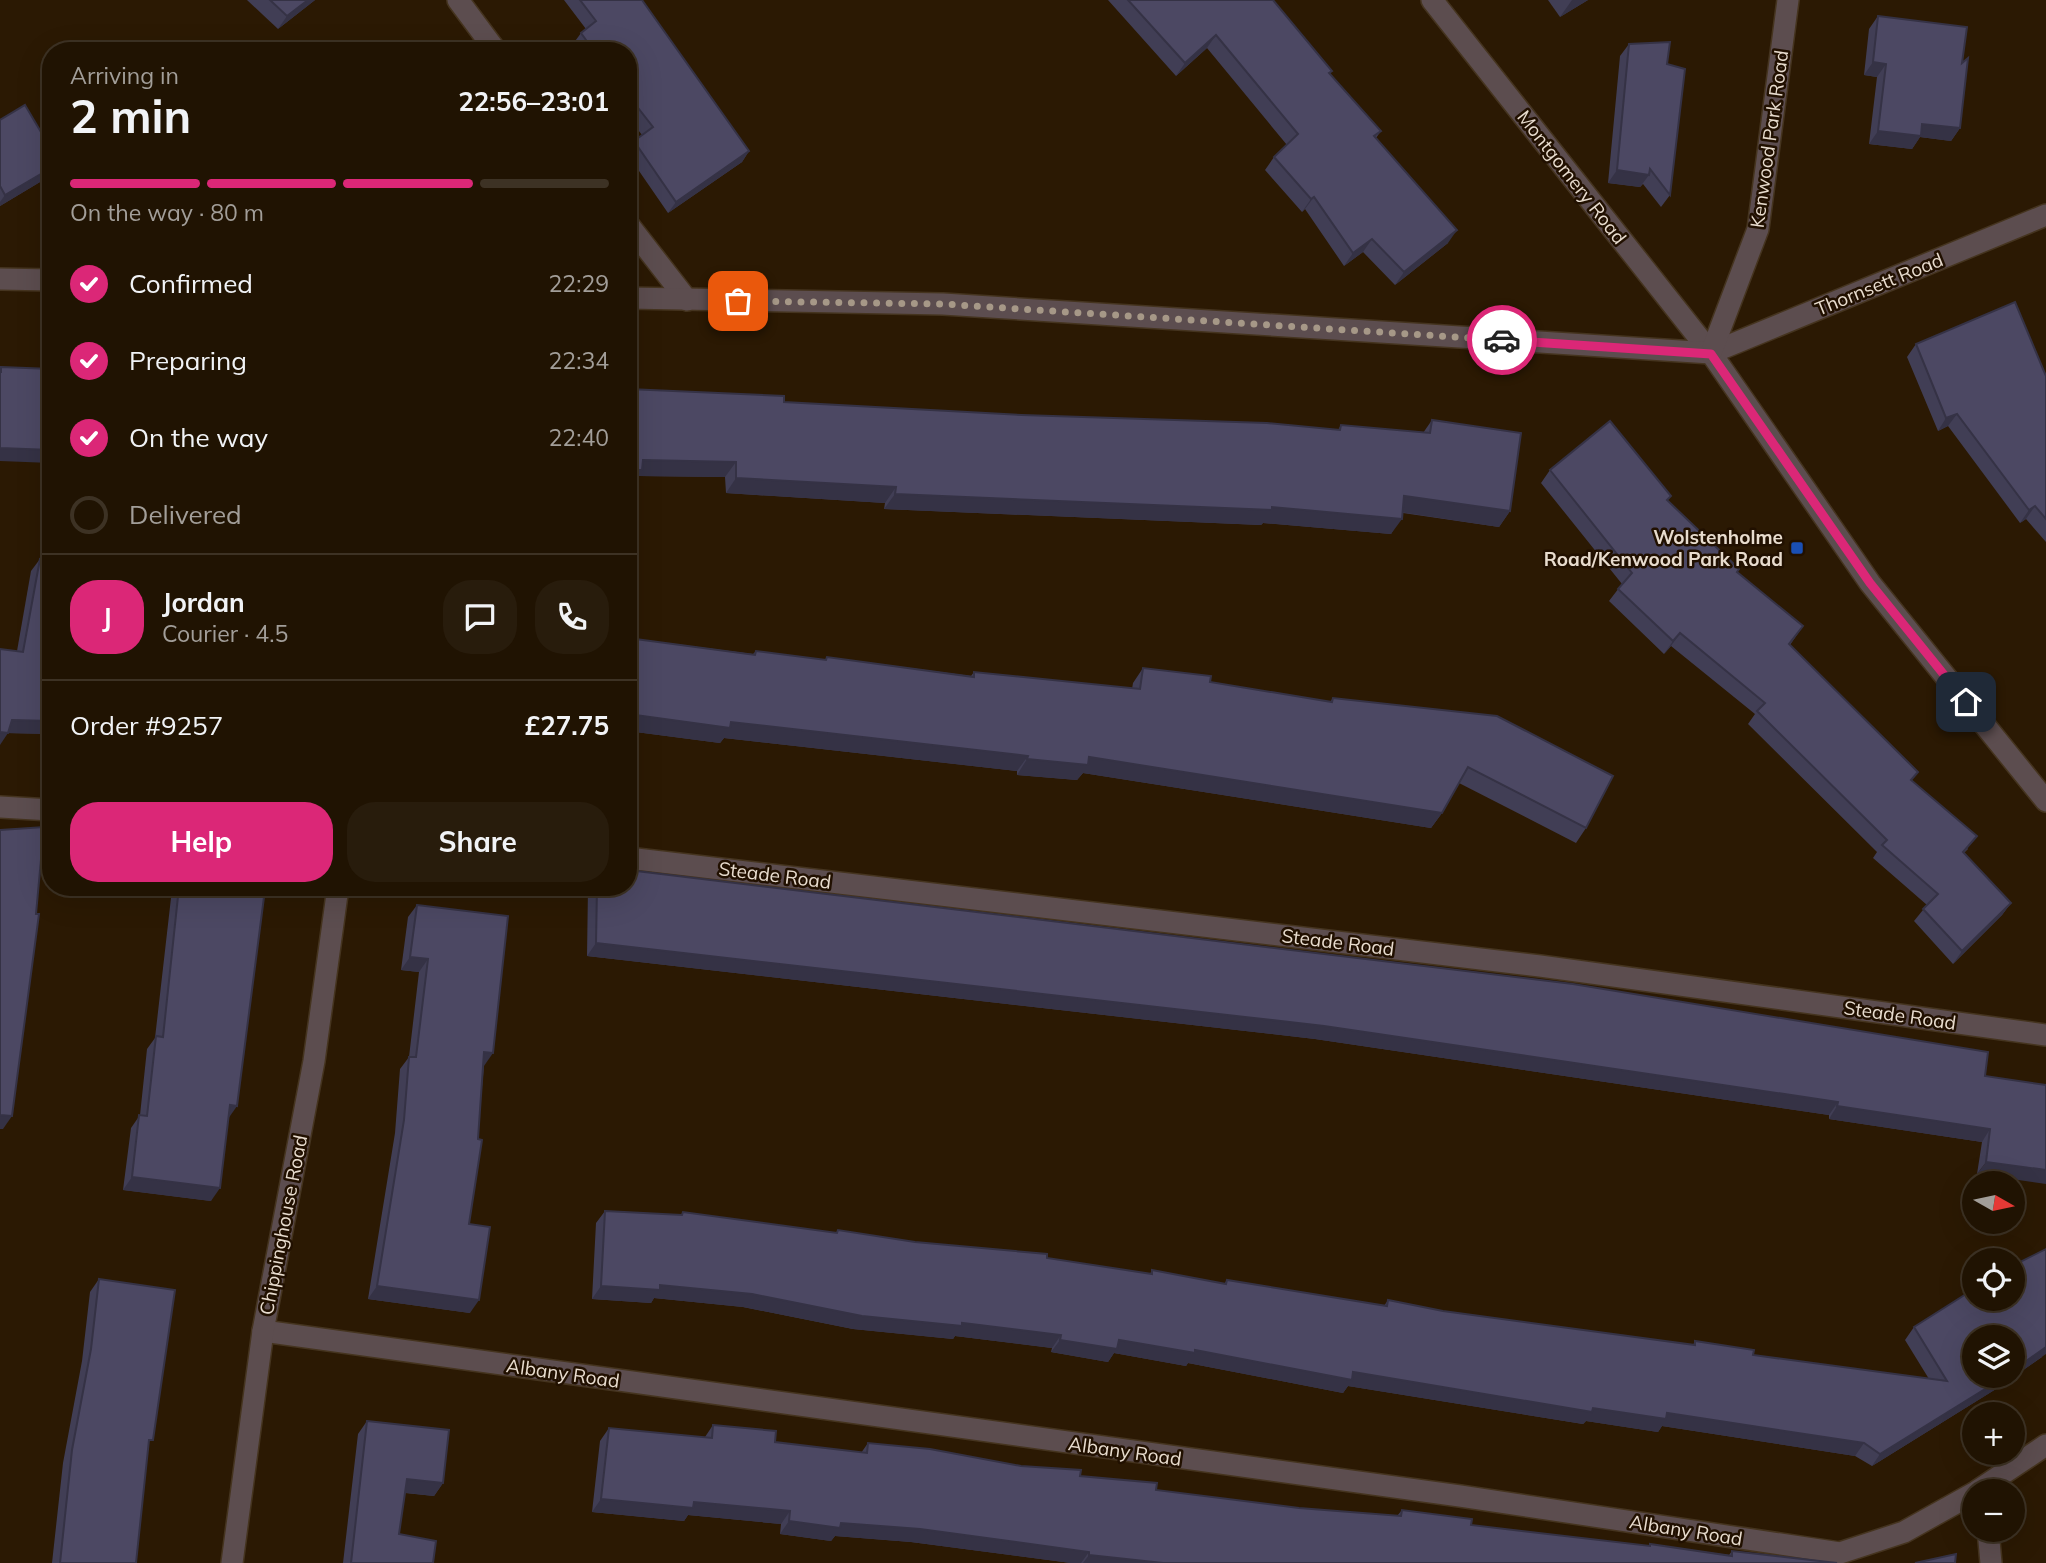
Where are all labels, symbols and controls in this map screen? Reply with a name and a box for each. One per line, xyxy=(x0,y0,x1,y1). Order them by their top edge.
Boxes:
street label: Kenwood Park Road xyxy=(1745,49,1793,229)
text: Arriving in xyxy=(70,61,179,90)
text: 22:56–23:01 xyxy=(458,85,609,118)
text: 2 min xyxy=(70,87,191,145)
street label: Montgomery Road xyxy=(1512,105,1632,249)
text: On the way · 80 m xyxy=(70,198,264,227)
street label: Thornsett Road xyxy=(1812,247,1946,321)
icon: check xyxy=(70,265,108,303)
text: Confirmed xyxy=(129,267,253,300)
text: 22:29 xyxy=(549,269,609,298)
pin xyxy=(708,271,768,331)
icon: bag xyxy=(719,282,757,320)
courier xyxy=(1467,305,1537,375)
icon: car xyxy=(1483,321,1521,359)
icon: check xyxy=(70,342,108,380)
text: Preparing xyxy=(129,344,247,377)
text: 22:34 xyxy=(549,346,609,375)
icon: check xyxy=(70,419,108,457)
text: On the way xyxy=(129,421,268,454)
text: 22:40 xyxy=(549,423,609,452)
text: Delivered xyxy=(129,498,242,531)
place label: Wolstenholme Road/Kenwood Park Road xyxy=(1544,525,1783,571)
marker: Wolstenholme Road/Kenwood Park Road xyxy=(1789,540,1805,556)
button: chat xyxy=(443,580,517,654)
button: phone xyxy=(535,580,609,654)
text: Jordan xyxy=(162,586,245,619)
text: J xyxy=(102,601,112,634)
text: Courier · 4.5 xyxy=(162,619,288,648)
pin xyxy=(1936,672,1996,732)
icon: home xyxy=(1947,683,1985,721)
text: Order #9257 xyxy=(70,709,223,742)
text: £27.75 xyxy=(525,709,609,742)
button: Help xyxy=(70,802,333,882)
button: Share xyxy=(347,802,609,882)
street label: Steade Road xyxy=(717,856,833,894)
street label: Steade Road xyxy=(1280,923,1396,961)
street label: Steade Road xyxy=(1842,995,1958,1035)
street label: Chippinghouse Road xyxy=(254,1133,312,1317)
north arrow xyxy=(1962,1171,2025,1234)
map controls xyxy=(1962,1171,2025,1542)
button: locate xyxy=(1962,1248,2025,1311)
button: layers xyxy=(1962,1325,2025,1388)
street label: Albany Road xyxy=(505,1353,621,1393)
button: + xyxy=(1962,1402,2025,1465)
street label: Albany Road xyxy=(1067,1431,1183,1471)
button: − xyxy=(1962,1479,2025,1542)
street label: Albany Road xyxy=(1628,1509,1744,1551)

